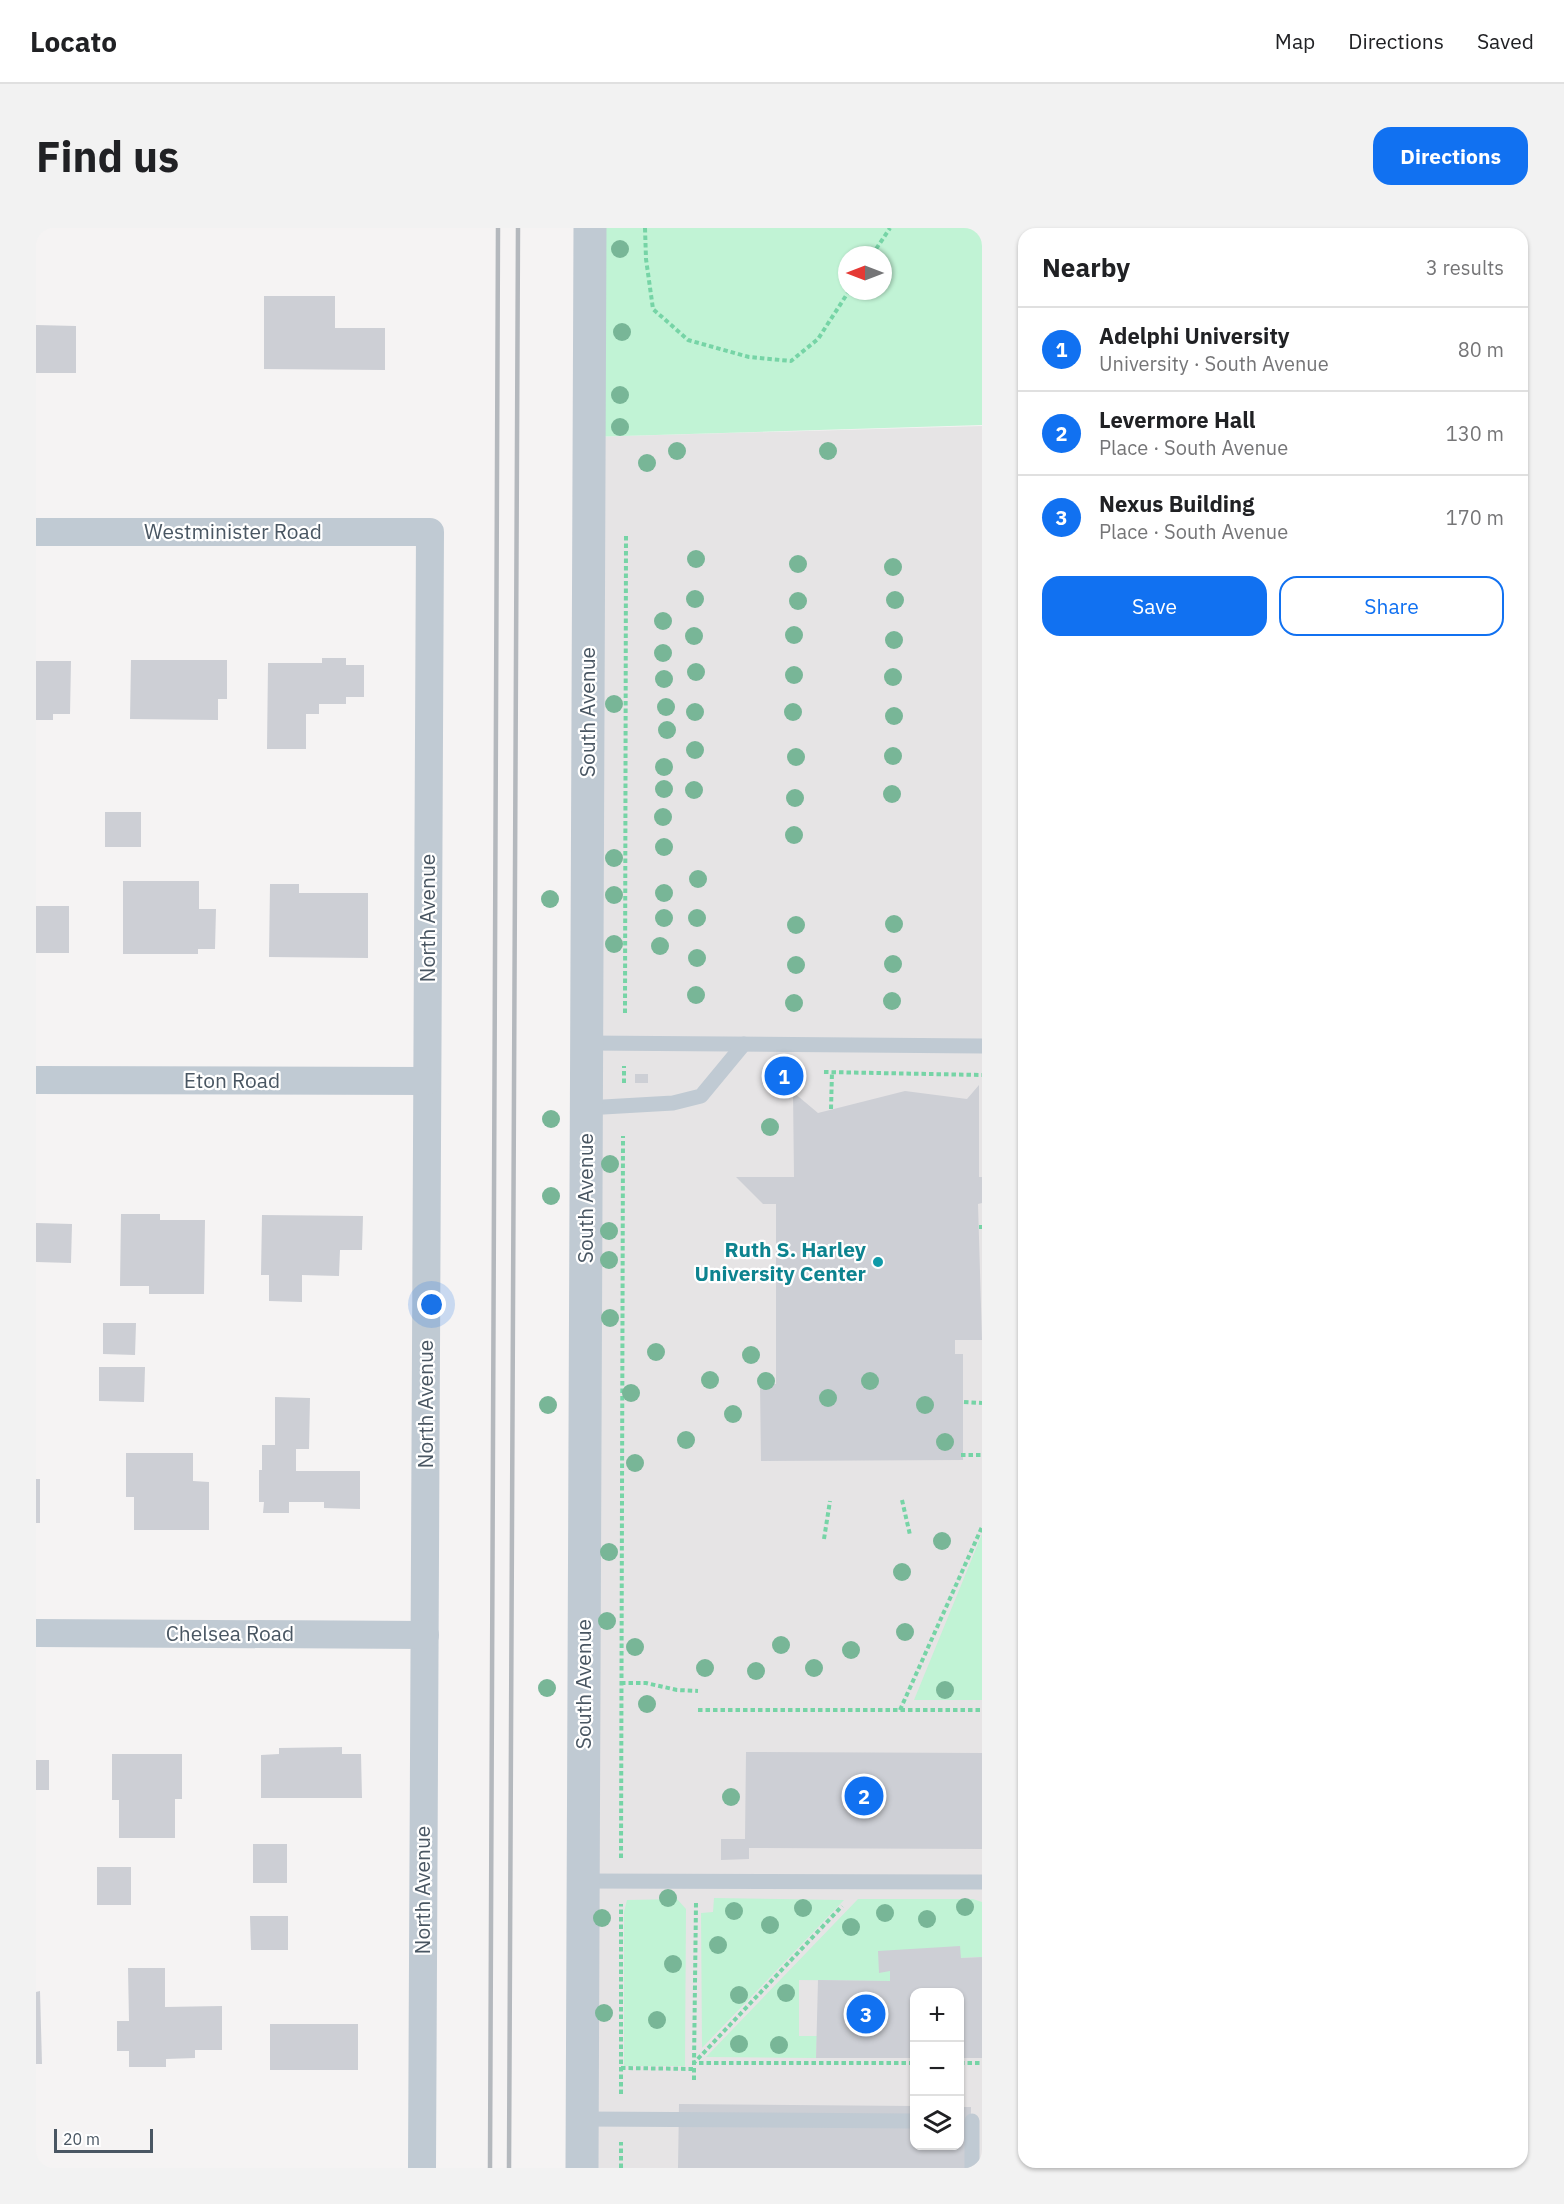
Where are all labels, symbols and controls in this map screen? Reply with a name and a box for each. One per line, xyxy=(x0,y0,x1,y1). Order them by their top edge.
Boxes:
text: Locato xyxy=(30,23,117,60)
text: Map xyxy=(1275,27,1315,55)
text: Directions xyxy=(1348,27,1444,55)
text: Saved xyxy=(1477,27,1534,55)
button: Directions xyxy=(1373,127,1528,185)
text: Find us xyxy=(36,129,179,184)
north arrow xyxy=(838,246,892,300)
text: Nearby xyxy=(1042,250,1130,284)
text: 3 results xyxy=(1426,254,1504,281)
text: Adelphi University xyxy=(1099,321,1290,350)
text: 1 xyxy=(1056,336,1068,363)
text: 80 m xyxy=(1458,336,1504,363)
text: University · South Avenue xyxy=(1099,350,1329,377)
text: Levermore Hall xyxy=(1099,405,1256,434)
text: 2 xyxy=(1056,420,1068,447)
text: 130 m xyxy=(1446,420,1504,447)
text: Place · South Avenue xyxy=(1099,434,1288,461)
text: Nexus Building xyxy=(1099,489,1254,518)
text: 3 xyxy=(1056,504,1068,531)
text: 170 m xyxy=(1446,504,1504,531)
street label: Westminister Road xyxy=(144,517,322,545)
text: Place · South Avenue xyxy=(1099,518,1288,545)
button: Save xyxy=(1042,576,1267,636)
button: Share xyxy=(1279,576,1504,636)
street label: South Avenue xyxy=(573,647,601,777)
street label: North Avenue xyxy=(413,854,441,982)
pin: 1 xyxy=(764,1054,804,1098)
street label: Eton Road xyxy=(184,1066,280,1094)
street label: South Avenue xyxy=(571,1133,599,1263)
place label: Ruth S. Harley University Center xyxy=(694,1235,867,1287)
marker: Ruth S. Harley University Center xyxy=(871,1255,885,1269)
your location xyxy=(417,1290,446,1319)
street label: North Avenue xyxy=(411,1340,439,1468)
street label: Chelsea Road xyxy=(166,1619,294,1647)
street label: South Avenue xyxy=(569,1619,597,1749)
pin: 2 xyxy=(844,1774,884,1818)
street label: North Avenue xyxy=(408,1826,436,1954)
map controls xyxy=(910,1988,964,2150)
button: + xyxy=(910,1988,964,2042)
pin: 3 xyxy=(846,1992,886,2036)
button: − xyxy=(910,2042,964,2096)
button: layers xyxy=(910,2096,964,2150)
scale bar xyxy=(54,2126,153,2154)
text: 20 m xyxy=(63,2129,100,2149)

